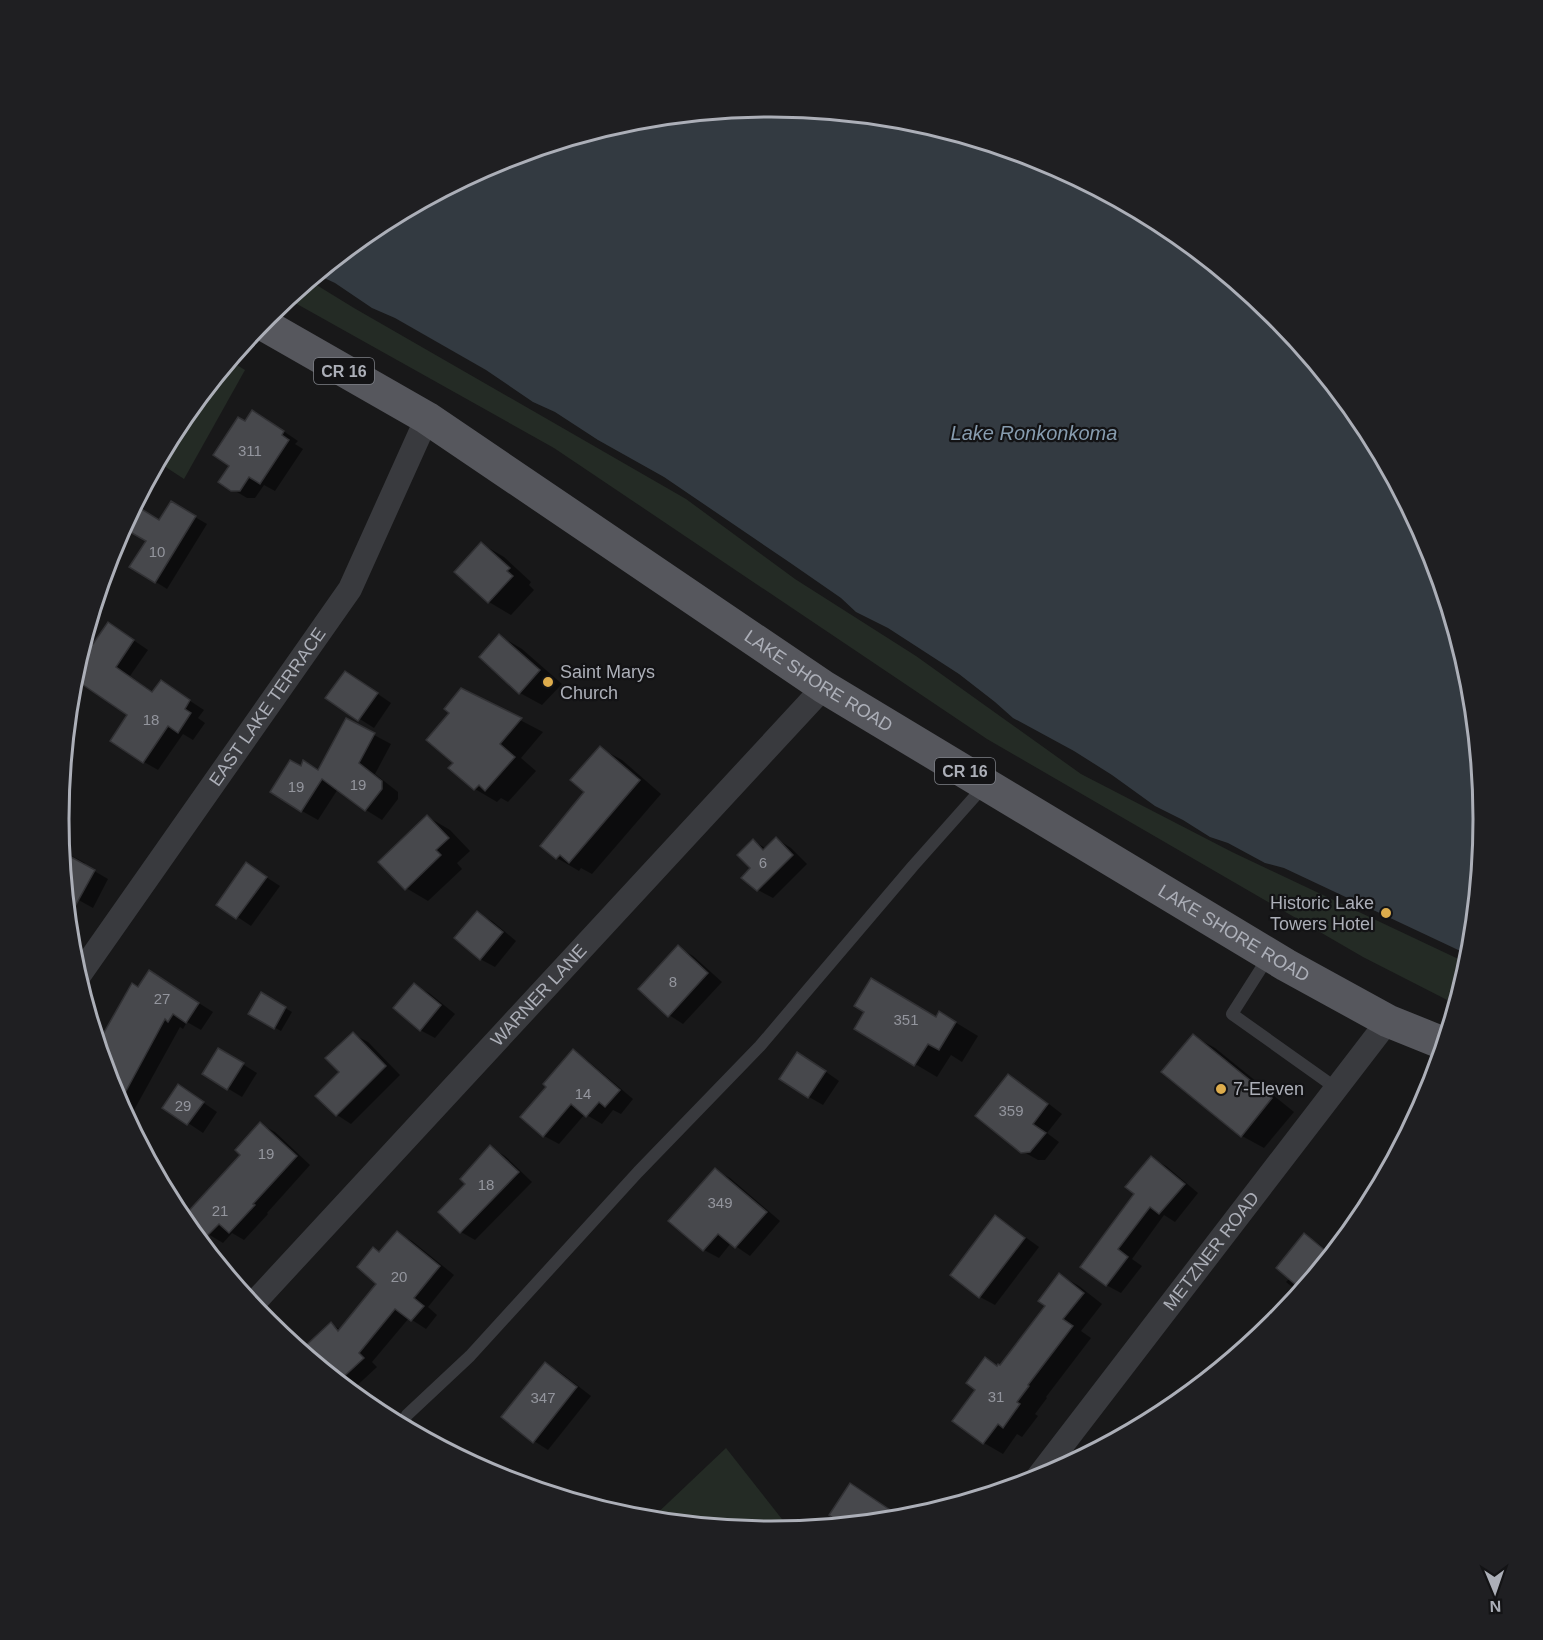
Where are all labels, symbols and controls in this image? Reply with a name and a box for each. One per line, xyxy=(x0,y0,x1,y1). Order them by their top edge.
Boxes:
road number: CR 16 xyxy=(314,358,374,384)
water label: Lake Ronkonkoma xyxy=(951,422,1117,444)
house number: 311 xyxy=(238,442,262,459)
house number: 10 xyxy=(149,543,165,560)
street label: EAST LAKE TERRACE xyxy=(205,624,330,790)
street label: LAKE SHORE ROAD xyxy=(741,626,896,736)
place label: Saint Marys Church xyxy=(560,662,655,703)
marker: Saint Marys Church xyxy=(541,675,555,689)
house number: 18 xyxy=(143,711,159,728)
road number: CR 16 xyxy=(935,758,995,784)
house number: 19 xyxy=(350,776,366,793)
house number: 19 xyxy=(288,778,304,795)
house number: 6 xyxy=(759,854,767,871)
street label: LAKE SHORE ROAD xyxy=(1155,881,1313,986)
place label: Historic Lake Towers Hotel xyxy=(1270,893,1374,934)
marker: Historic Lake Towers Hotel xyxy=(1379,906,1393,920)
street label: WARNER LANE xyxy=(487,940,591,1050)
house number: 8 xyxy=(669,973,677,990)
house number: 27 xyxy=(154,990,170,1007)
house number: 351 xyxy=(893,1011,919,1028)
place label: 7-Eleven xyxy=(1233,1079,1304,1099)
marker: 7-Eleven xyxy=(1214,1082,1228,1096)
house number: 14 xyxy=(575,1085,591,1102)
house number: 29 xyxy=(175,1097,191,1114)
house number: 359 xyxy=(998,1102,1024,1119)
house number: 19 xyxy=(258,1145,274,1162)
house number: 18 xyxy=(478,1176,494,1193)
street label: METZNER ROAD xyxy=(1159,1188,1263,1314)
house number: 349 xyxy=(707,1194,733,1211)
house number: 21 xyxy=(212,1202,228,1219)
house number: 20 xyxy=(391,1268,407,1285)
house number: 31 xyxy=(988,1388,1004,1405)
house number: 347 xyxy=(530,1389,556,1406)
north arrow xyxy=(1465,1562,1525,1622)
text: N xyxy=(1489,1598,1502,1615)

